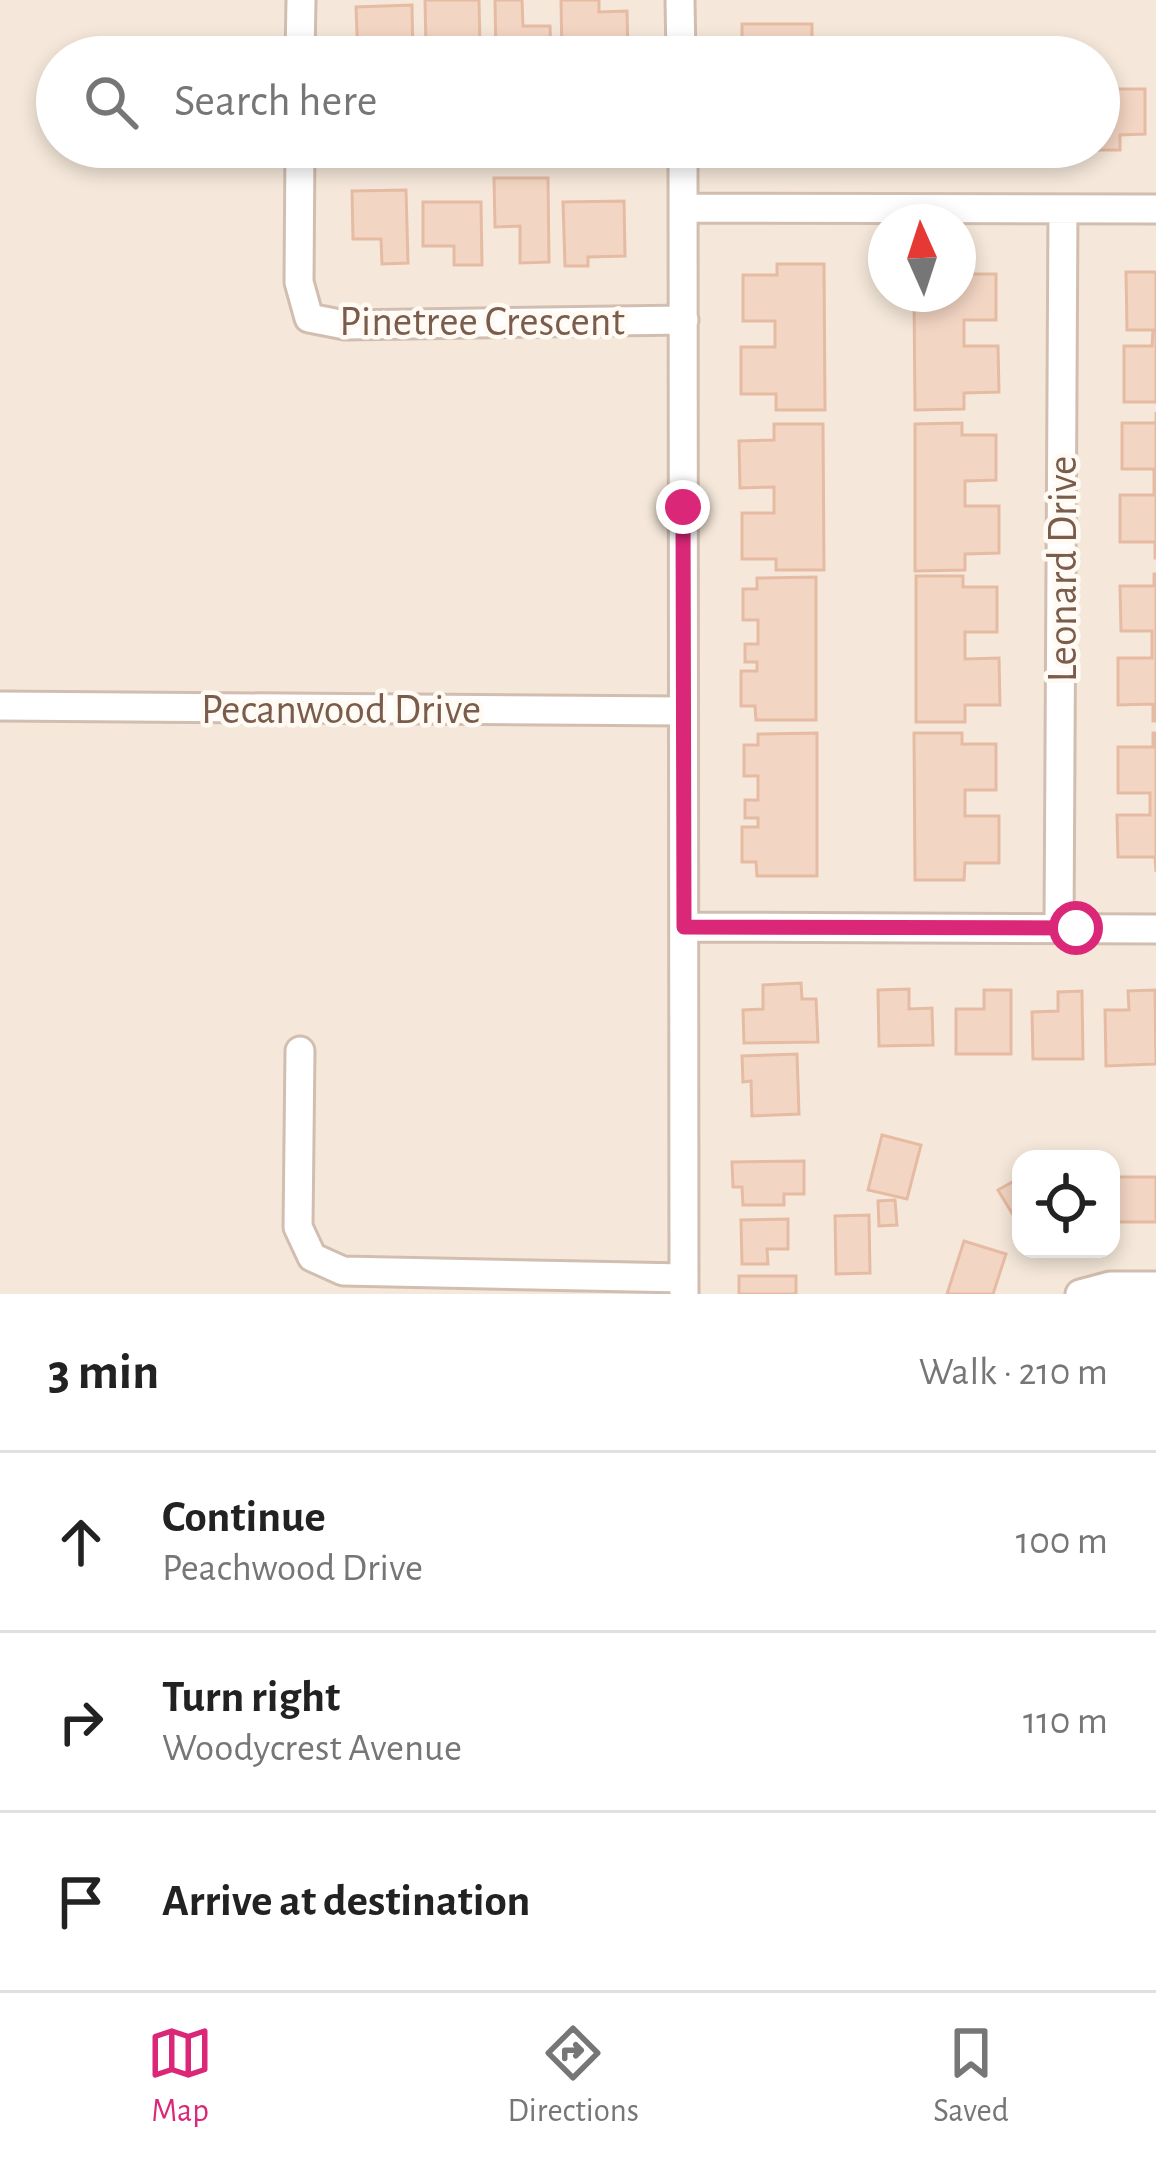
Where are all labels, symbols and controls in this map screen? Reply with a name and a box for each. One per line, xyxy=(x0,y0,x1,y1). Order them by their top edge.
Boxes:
search box xyxy=(36,36,1120,168)
icon: search xyxy=(78,69,144,135)
text: Search here xyxy=(174,79,377,124)
north arrow xyxy=(868,204,976,312)
street label: Pinetree Crescent xyxy=(339,301,625,343)
street label: Leonard Drive xyxy=(1042,456,1084,682)
route end xyxy=(656,480,710,534)
street label: Pecanwood Drive xyxy=(201,689,481,731)
route start xyxy=(1049,901,1103,955)
map controls xyxy=(1012,1150,1120,1258)
button: locate xyxy=(1012,1150,1120,1258)
text: 3 min xyxy=(48,1347,159,1398)
text: Walk · 210 m xyxy=(919,1353,1108,1392)
text: Continue xyxy=(162,1495,326,1540)
icon: ahead xyxy=(48,1509,114,1575)
text: 100 m xyxy=(1016,1522,1108,1561)
text: Peachwood Drive xyxy=(162,1549,423,1588)
text: Turn right xyxy=(162,1675,340,1720)
icon: right xyxy=(48,1689,114,1755)
text: 110 m xyxy=(1023,1702,1108,1741)
text: Woodycrest Avenue xyxy=(162,1729,462,1768)
icon: arrive xyxy=(48,1869,114,1935)
text: Arrive at destination xyxy=(162,1879,530,1924)
tab: Map xyxy=(147,2020,213,2132)
tab: Directions xyxy=(507,2020,639,2132)
tab: Saved xyxy=(933,2020,1009,2132)

